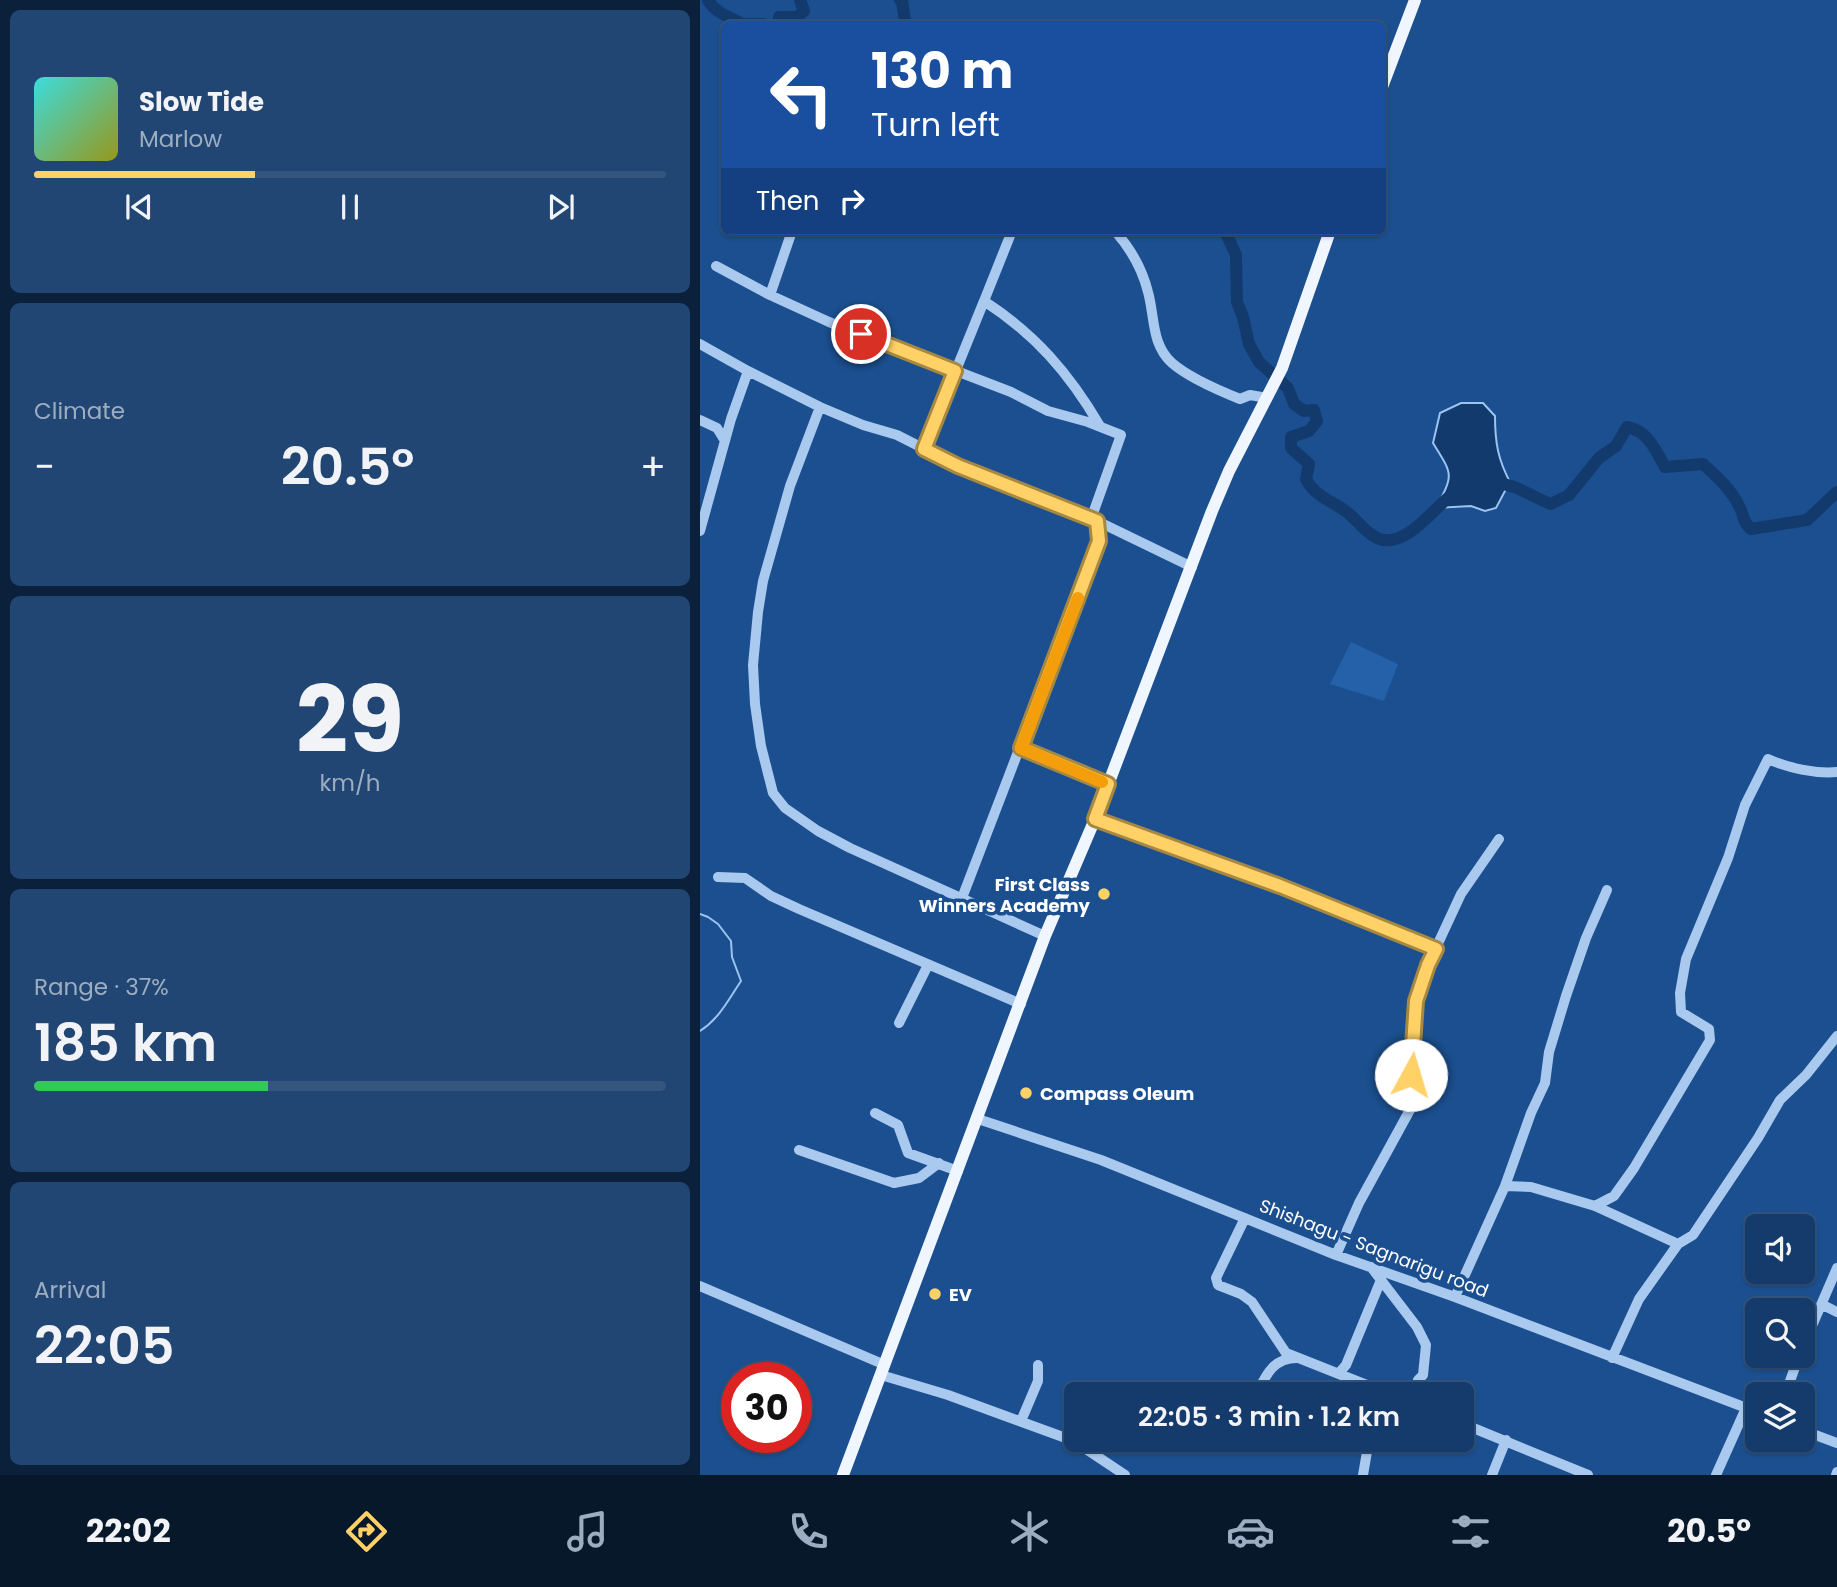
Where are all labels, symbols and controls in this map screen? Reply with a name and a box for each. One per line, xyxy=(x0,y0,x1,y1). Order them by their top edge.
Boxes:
text: 130 m xyxy=(871,37,1013,105)
icon: left xyxy=(756,49,847,140)
text: Slow Tide xyxy=(139,84,264,120)
text: Turn left xyxy=(871,102,1000,147)
text: Marlow xyxy=(139,123,222,155)
icon: right xyxy=(833,182,871,220)
text: Then xyxy=(756,183,819,219)
icon: previous xyxy=(120,188,158,226)
icon: pause xyxy=(331,188,369,226)
icon: next xyxy=(542,188,580,226)
pin xyxy=(831,304,891,364)
icon: arrive xyxy=(842,315,880,353)
text: Climate xyxy=(34,395,125,427)
text: 20.5° xyxy=(281,430,414,503)
text: − xyxy=(34,440,55,493)
text: + xyxy=(640,440,666,493)
text: 29 xyxy=(296,656,404,784)
text: km/h xyxy=(319,767,381,799)
place label: First Class Winners Academy xyxy=(919,872,1091,918)
marker: First Class Winners Academy xyxy=(1096,886,1112,902)
text: Range · 37% xyxy=(34,971,169,1003)
text: 185 km xyxy=(34,1006,217,1079)
position arrow xyxy=(1374,1038,1448,1112)
place label: Compass Oleum xyxy=(1040,1081,1194,1106)
marker: Compass Oleum xyxy=(1018,1085,1034,1101)
street label: Shishagu - Sagnarigu road xyxy=(1256,1193,1492,1303)
map controls xyxy=(1745,1214,1815,1452)
button: sound xyxy=(1745,1214,1815,1284)
text: Arrival xyxy=(34,1274,106,1306)
place label: EV xyxy=(949,1282,972,1307)
marker: EV xyxy=(927,1286,943,1302)
button: search xyxy=(1745,1298,1815,1368)
text: 22:05 xyxy=(34,1309,174,1382)
speed limit sign: 30 xyxy=(721,1362,812,1453)
button: layers xyxy=(1745,1382,1815,1452)
text: 22:05 · 3 min · 1.2 km xyxy=(1138,1399,1400,1435)
icon: directions xyxy=(342,1507,391,1556)
icon: music xyxy=(563,1507,612,1556)
icon: phone xyxy=(784,1507,833,1556)
icon: climate xyxy=(1005,1507,1054,1556)
icon: car xyxy=(1226,1507,1275,1556)
icon: filters xyxy=(1446,1507,1495,1556)
text: 22:02 xyxy=(86,1508,171,1553)
text: 20.5° xyxy=(1667,1508,1751,1553)

